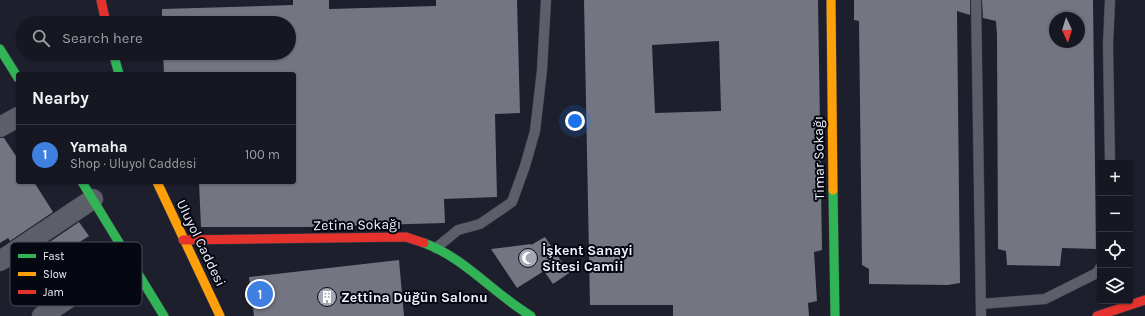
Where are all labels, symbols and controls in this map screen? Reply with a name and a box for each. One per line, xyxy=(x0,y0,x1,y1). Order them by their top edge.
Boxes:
north arrow xyxy=(1049,12,1085,48)
search box xyxy=(16,16,296,60)
icon: search xyxy=(30,27,52,49)
text: Search here xyxy=(62,29,143,47)
text: Nearby xyxy=(32,88,89,108)
your location xyxy=(565,111,585,131)
street label: Timar Sokağı xyxy=(810,116,828,200)
text: Yamaha xyxy=(70,138,128,156)
text: 1 xyxy=(43,147,47,162)
text: 100 m xyxy=(245,147,280,162)
text: Shop · Uluyol Caddesi xyxy=(70,156,197,171)
map controls xyxy=(1097,160,1133,304)
button: + xyxy=(1097,160,1133,196)
button: − xyxy=(1097,196,1133,232)
street label: Uluyol Caddesi xyxy=(173,197,229,289)
street label: Zetina Sokağı xyxy=(313,216,401,234)
button: locate xyxy=(1097,232,1133,268)
legend xyxy=(10,242,142,306)
place label: İşkent Sanayi Sitesi Camii xyxy=(542,242,633,275)
mosque icon: İşkent Sanayi Sitesi Camii xyxy=(517,247,539,269)
text: Fast xyxy=(43,250,64,263)
text: Slow xyxy=(43,268,67,281)
button: layers xyxy=(1097,268,1133,304)
pin: 1 xyxy=(247,279,273,309)
text: Jam xyxy=(43,286,64,299)
building icon: Zettina Düğün Salonu xyxy=(316,286,338,308)
place label: Zettina Düğün Salonu xyxy=(341,289,488,306)

